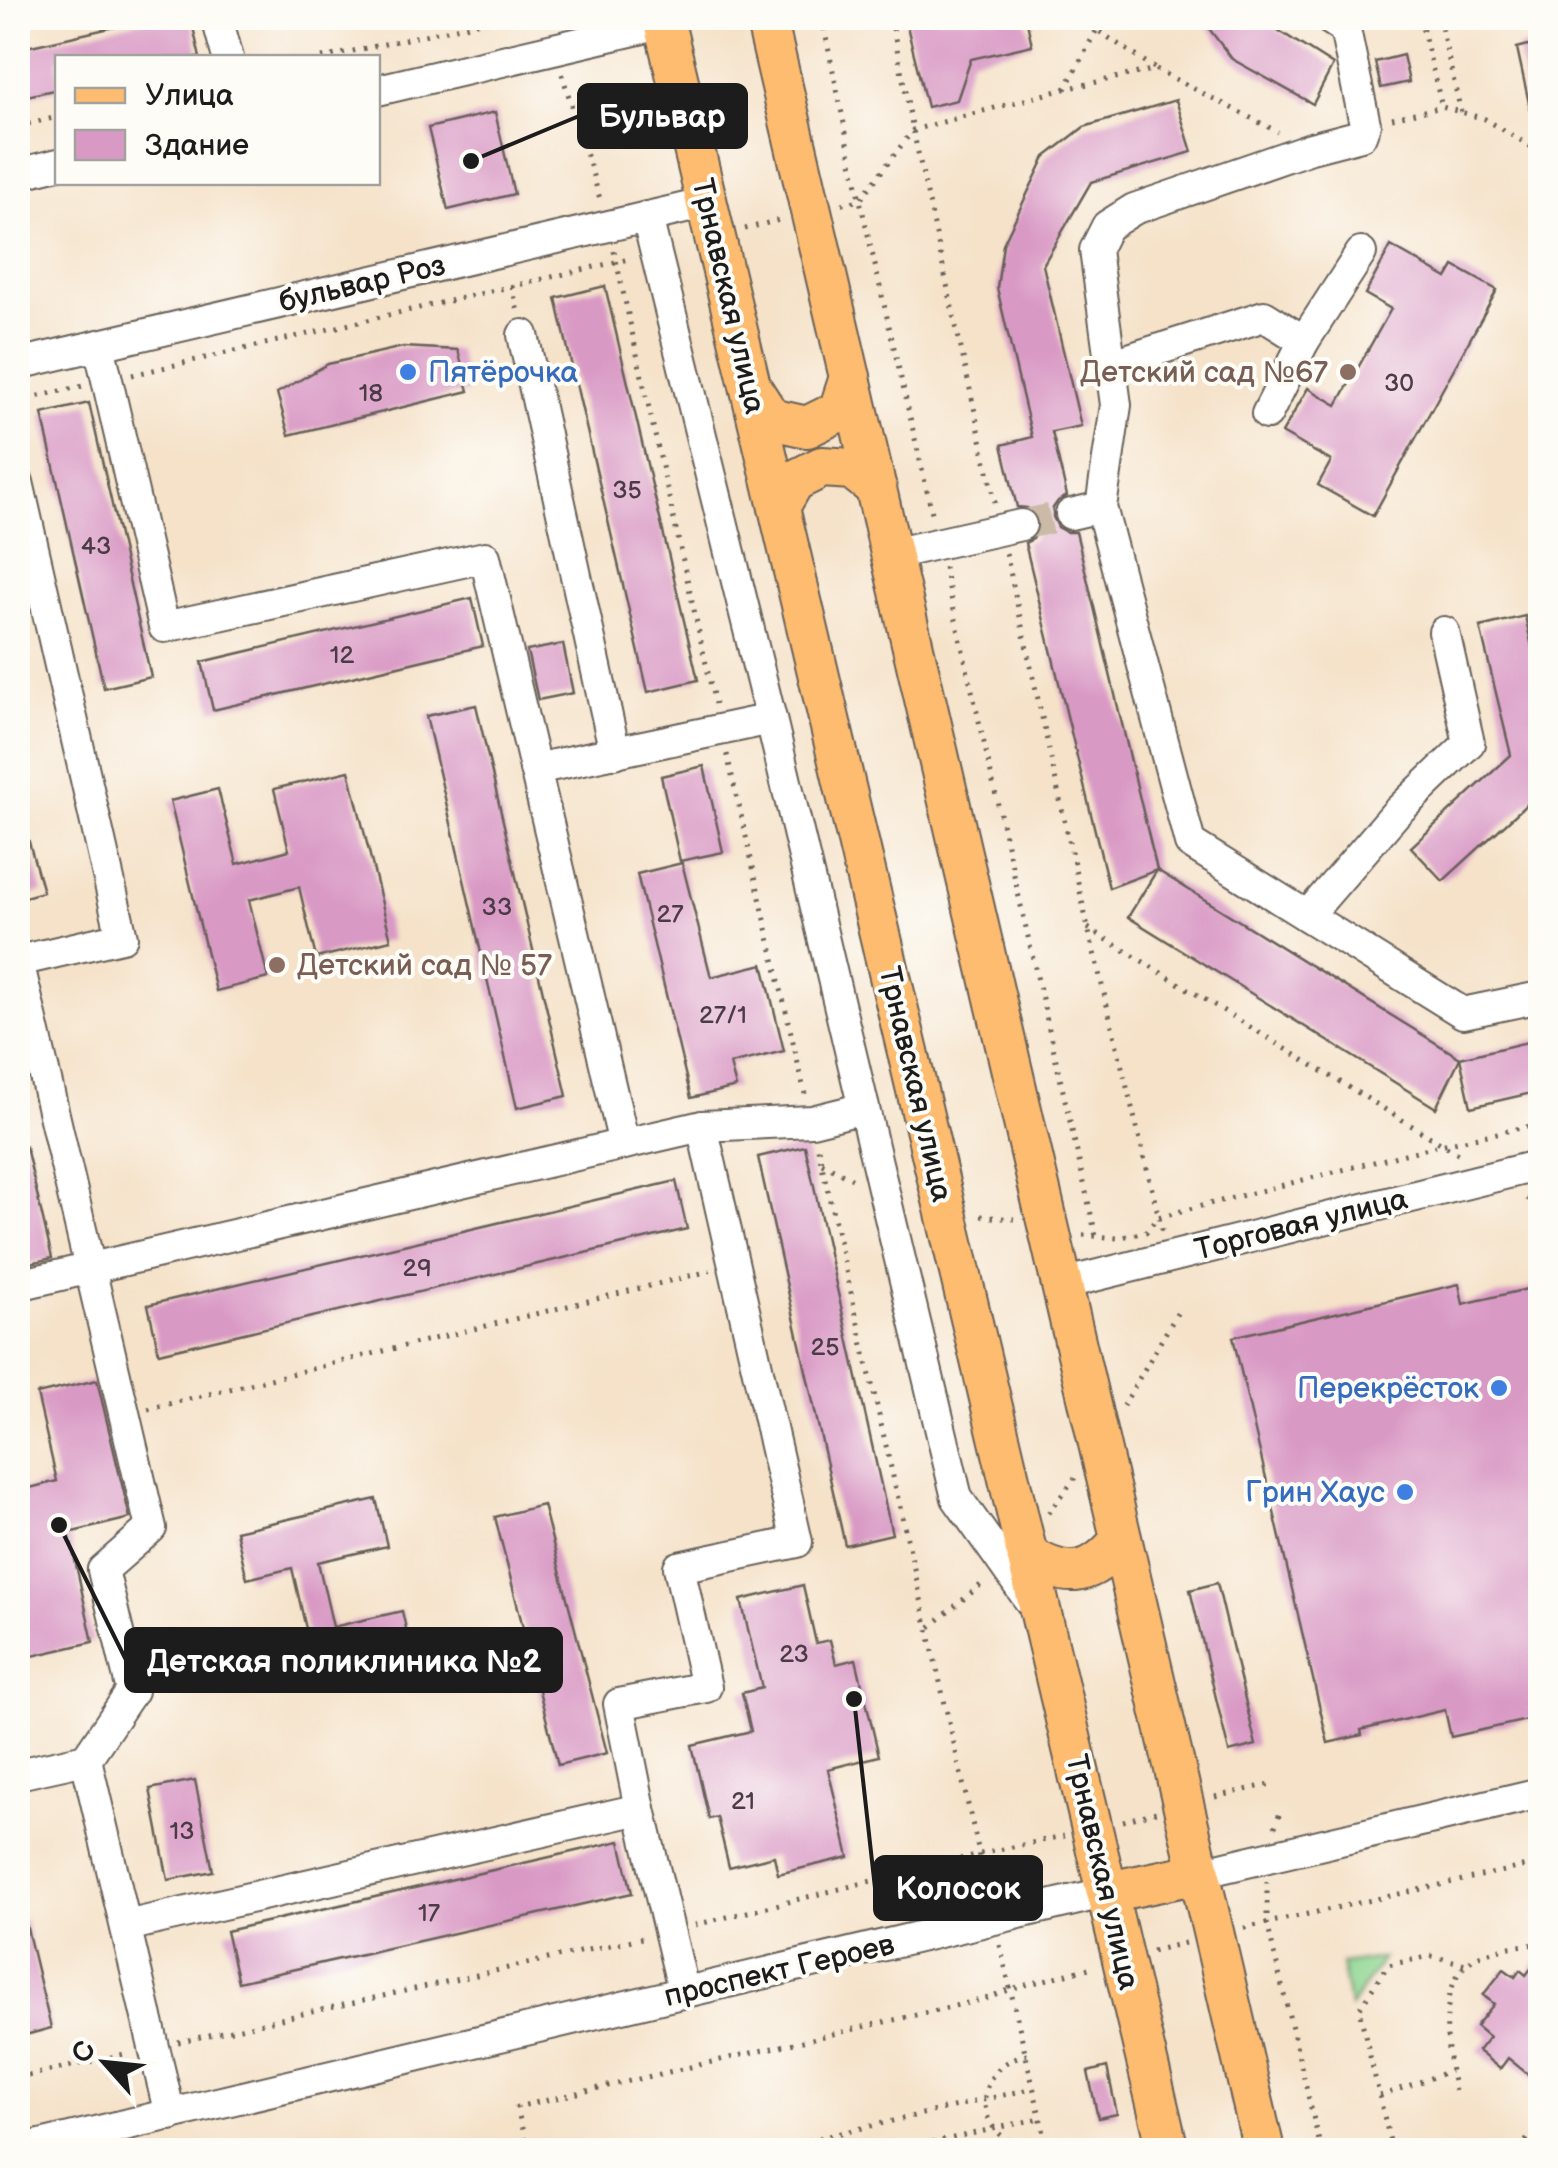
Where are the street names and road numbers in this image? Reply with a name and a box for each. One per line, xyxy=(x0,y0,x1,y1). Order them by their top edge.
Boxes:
street label: Трнавская улица xyxy=(683,175,773,418)
street label: бульвар Роз xyxy=(276,247,449,321)
street label: Трнавская улица xyxy=(870,963,960,1206)
street label: Торговая улица xyxy=(1191,1181,1412,1269)
street label: Трнавская улица xyxy=(1057,1751,1147,1994)
street label: проспект Героев xyxy=(661,1927,898,2015)

